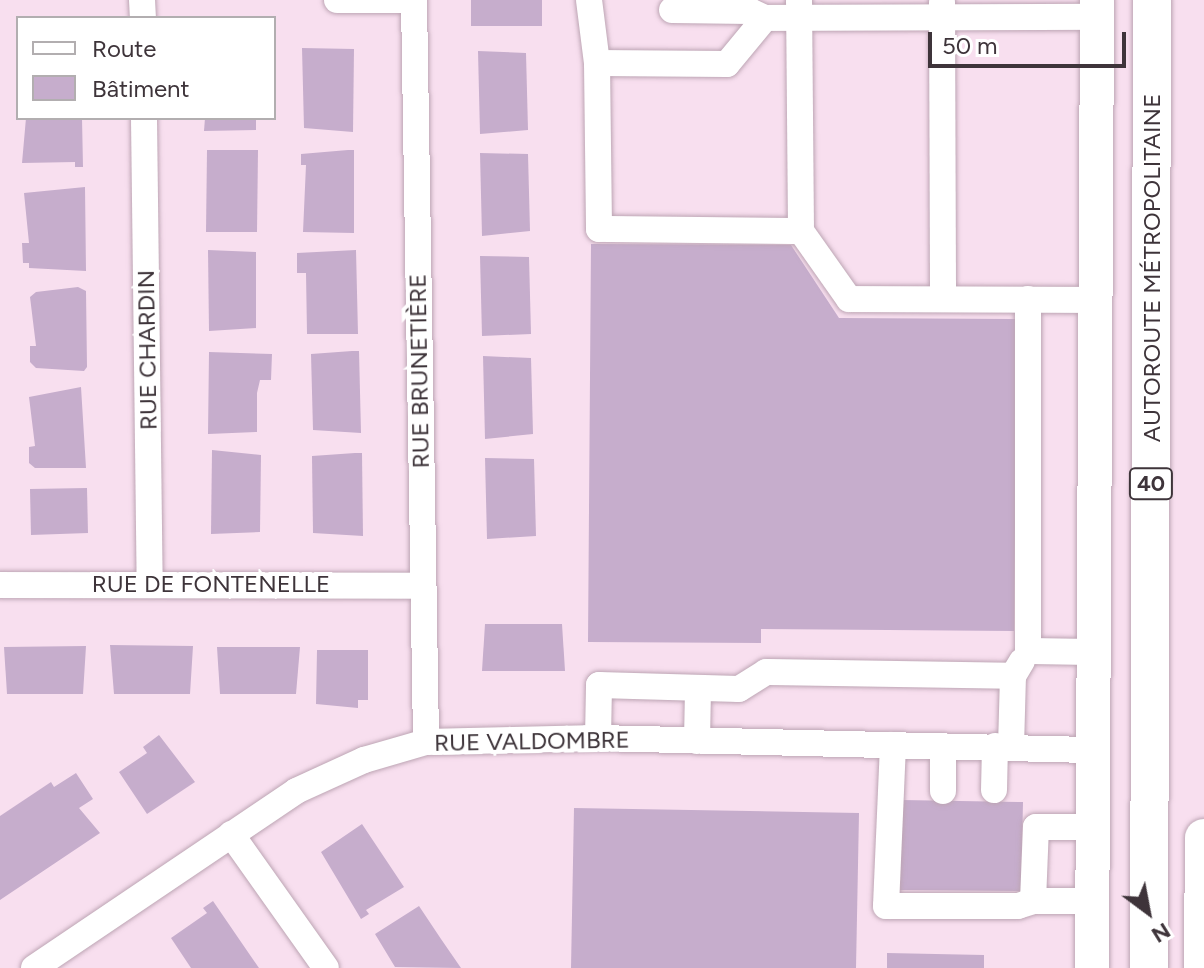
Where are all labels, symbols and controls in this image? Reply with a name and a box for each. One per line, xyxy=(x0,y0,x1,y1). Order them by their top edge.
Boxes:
legend xyxy=(16,16,276,120)
scale bar xyxy=(932,16,1130,66)
text: 50 m xyxy=(942,31,998,60)
text: Route xyxy=(92,34,156,63)
text: Bâtiment xyxy=(92,74,190,103)
street label: AUTOROUTE MÉTROPOLITAINE xyxy=(1138,94,1166,442)
street label: RUE CHARDIN xyxy=(131,270,163,430)
street label: RUE BRUNETIÈRE xyxy=(403,273,435,469)
road number: 40 xyxy=(1127,466,1175,502)
street label: RUE DE FONTENELLE xyxy=(92,570,330,598)
street label: RUE VALDOMBRE xyxy=(434,725,630,757)
north arrow xyxy=(1108,872,1188,952)
text: N xyxy=(1147,917,1175,949)

